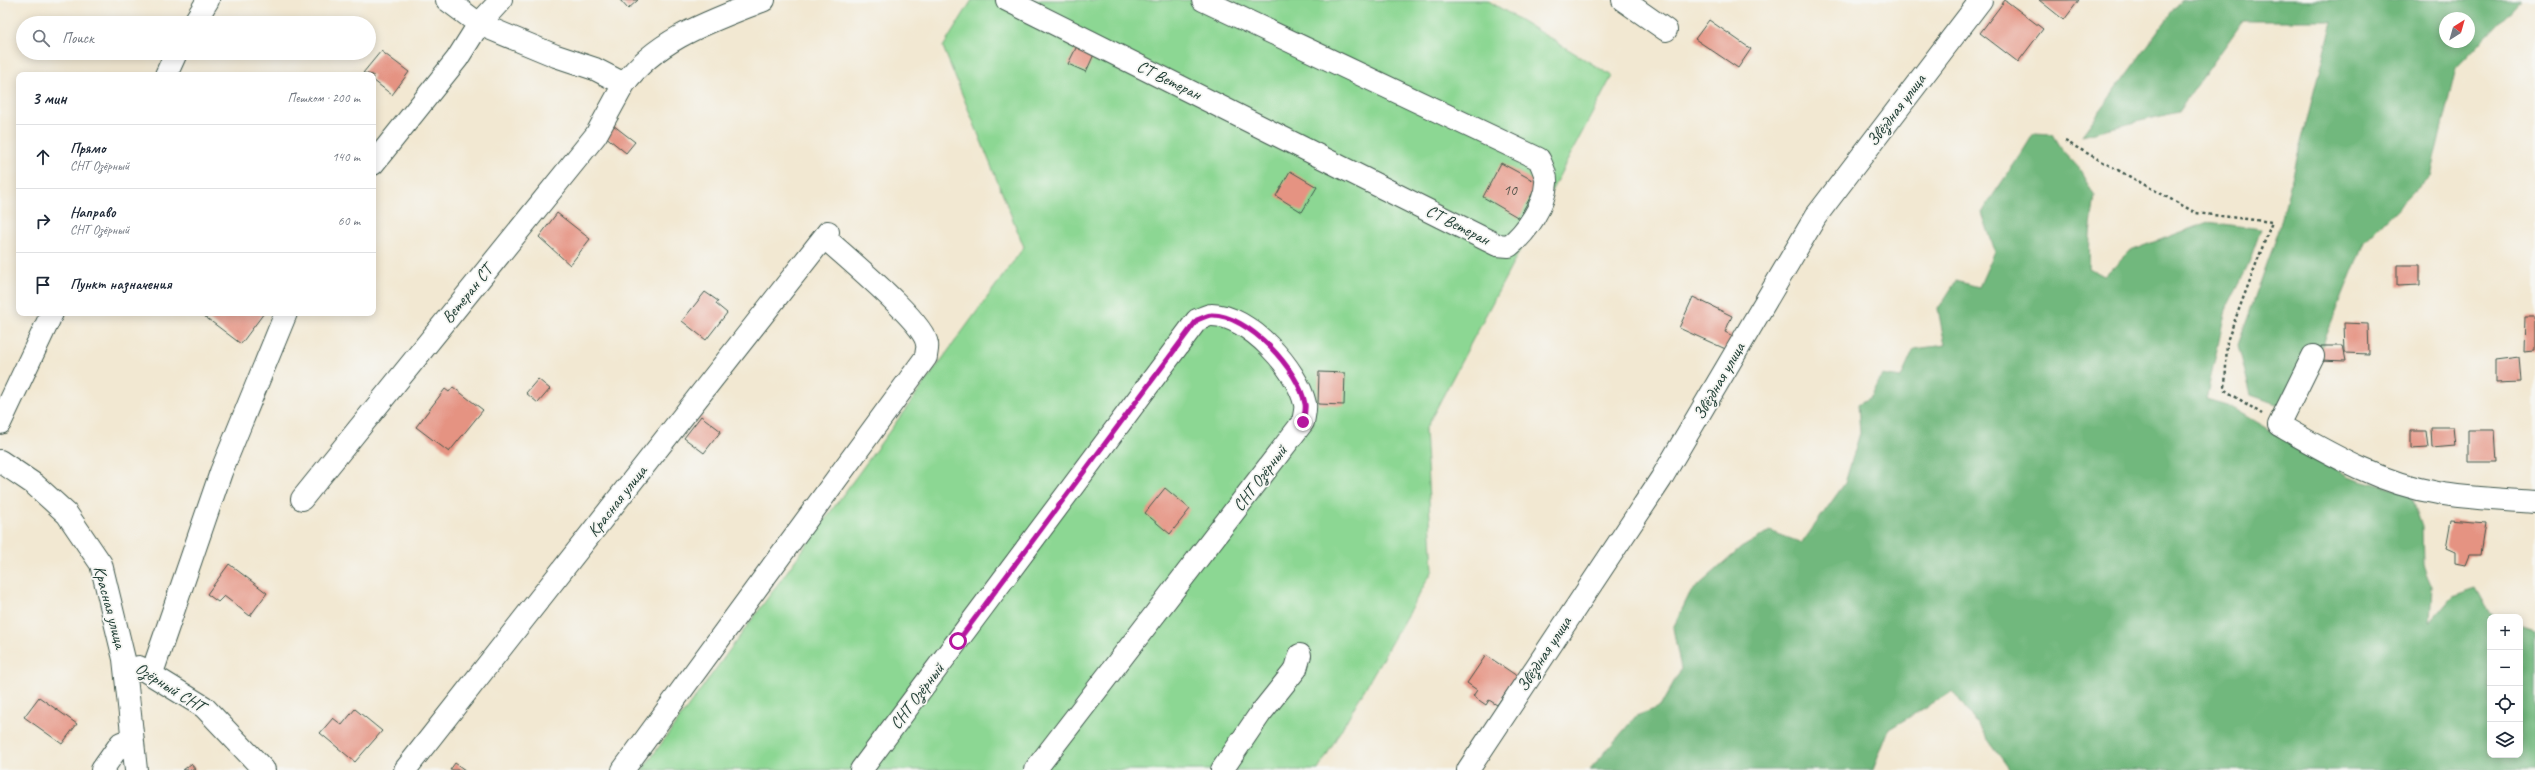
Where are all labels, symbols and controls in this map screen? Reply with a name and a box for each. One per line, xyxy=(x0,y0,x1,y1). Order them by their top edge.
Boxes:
north arrow xyxy=(2439,12,2475,48)
search box xyxy=(16,16,376,60)
icon: search xyxy=(30,27,52,49)
text: Поиск xyxy=(62,29,94,48)
street label: СТ Ветеран xyxy=(1133,55,1206,105)
street label: Звёздная улица xyxy=(1862,69,1932,151)
text: 3 мин xyxy=(32,88,67,109)
text: Пешком · 200 m xyxy=(287,90,360,106)
text: Прямо xyxy=(70,139,106,158)
icon: ahead xyxy=(32,146,54,168)
text: 140 m xyxy=(332,149,360,165)
text: СНТ Озёрный xyxy=(70,158,129,174)
house number: 10 xyxy=(1503,181,1518,200)
street label: СТ Ветеран xyxy=(1423,200,1495,251)
text: Направо xyxy=(70,203,116,222)
icon: right xyxy=(32,210,54,232)
text: 60 m xyxy=(338,213,360,229)
text: СНТ Озёрный xyxy=(70,222,129,238)
street label: Ветеран СТ xyxy=(437,257,500,327)
icon: arrive xyxy=(32,274,54,296)
text: Пункт назначения xyxy=(70,275,172,294)
street label: Звёздная улица xyxy=(1689,338,1751,424)
route end xyxy=(1294,413,1312,431)
street label: СНТ Озёрный xyxy=(1228,440,1293,516)
street label: Красная улица xyxy=(583,459,653,541)
street label: Красная улица xyxy=(89,563,132,653)
street label: Звёздная улица xyxy=(1512,612,1578,696)
map controls xyxy=(2487,614,2523,758)
button: + xyxy=(2487,614,2523,650)
route start xyxy=(949,632,967,650)
button: − xyxy=(2487,650,2523,686)
street label: Озёрный СНТ xyxy=(131,658,212,720)
street label: СНТ Озёрный xyxy=(885,658,950,734)
button: locate xyxy=(2487,686,2523,722)
button: layers xyxy=(2487,722,2523,758)

